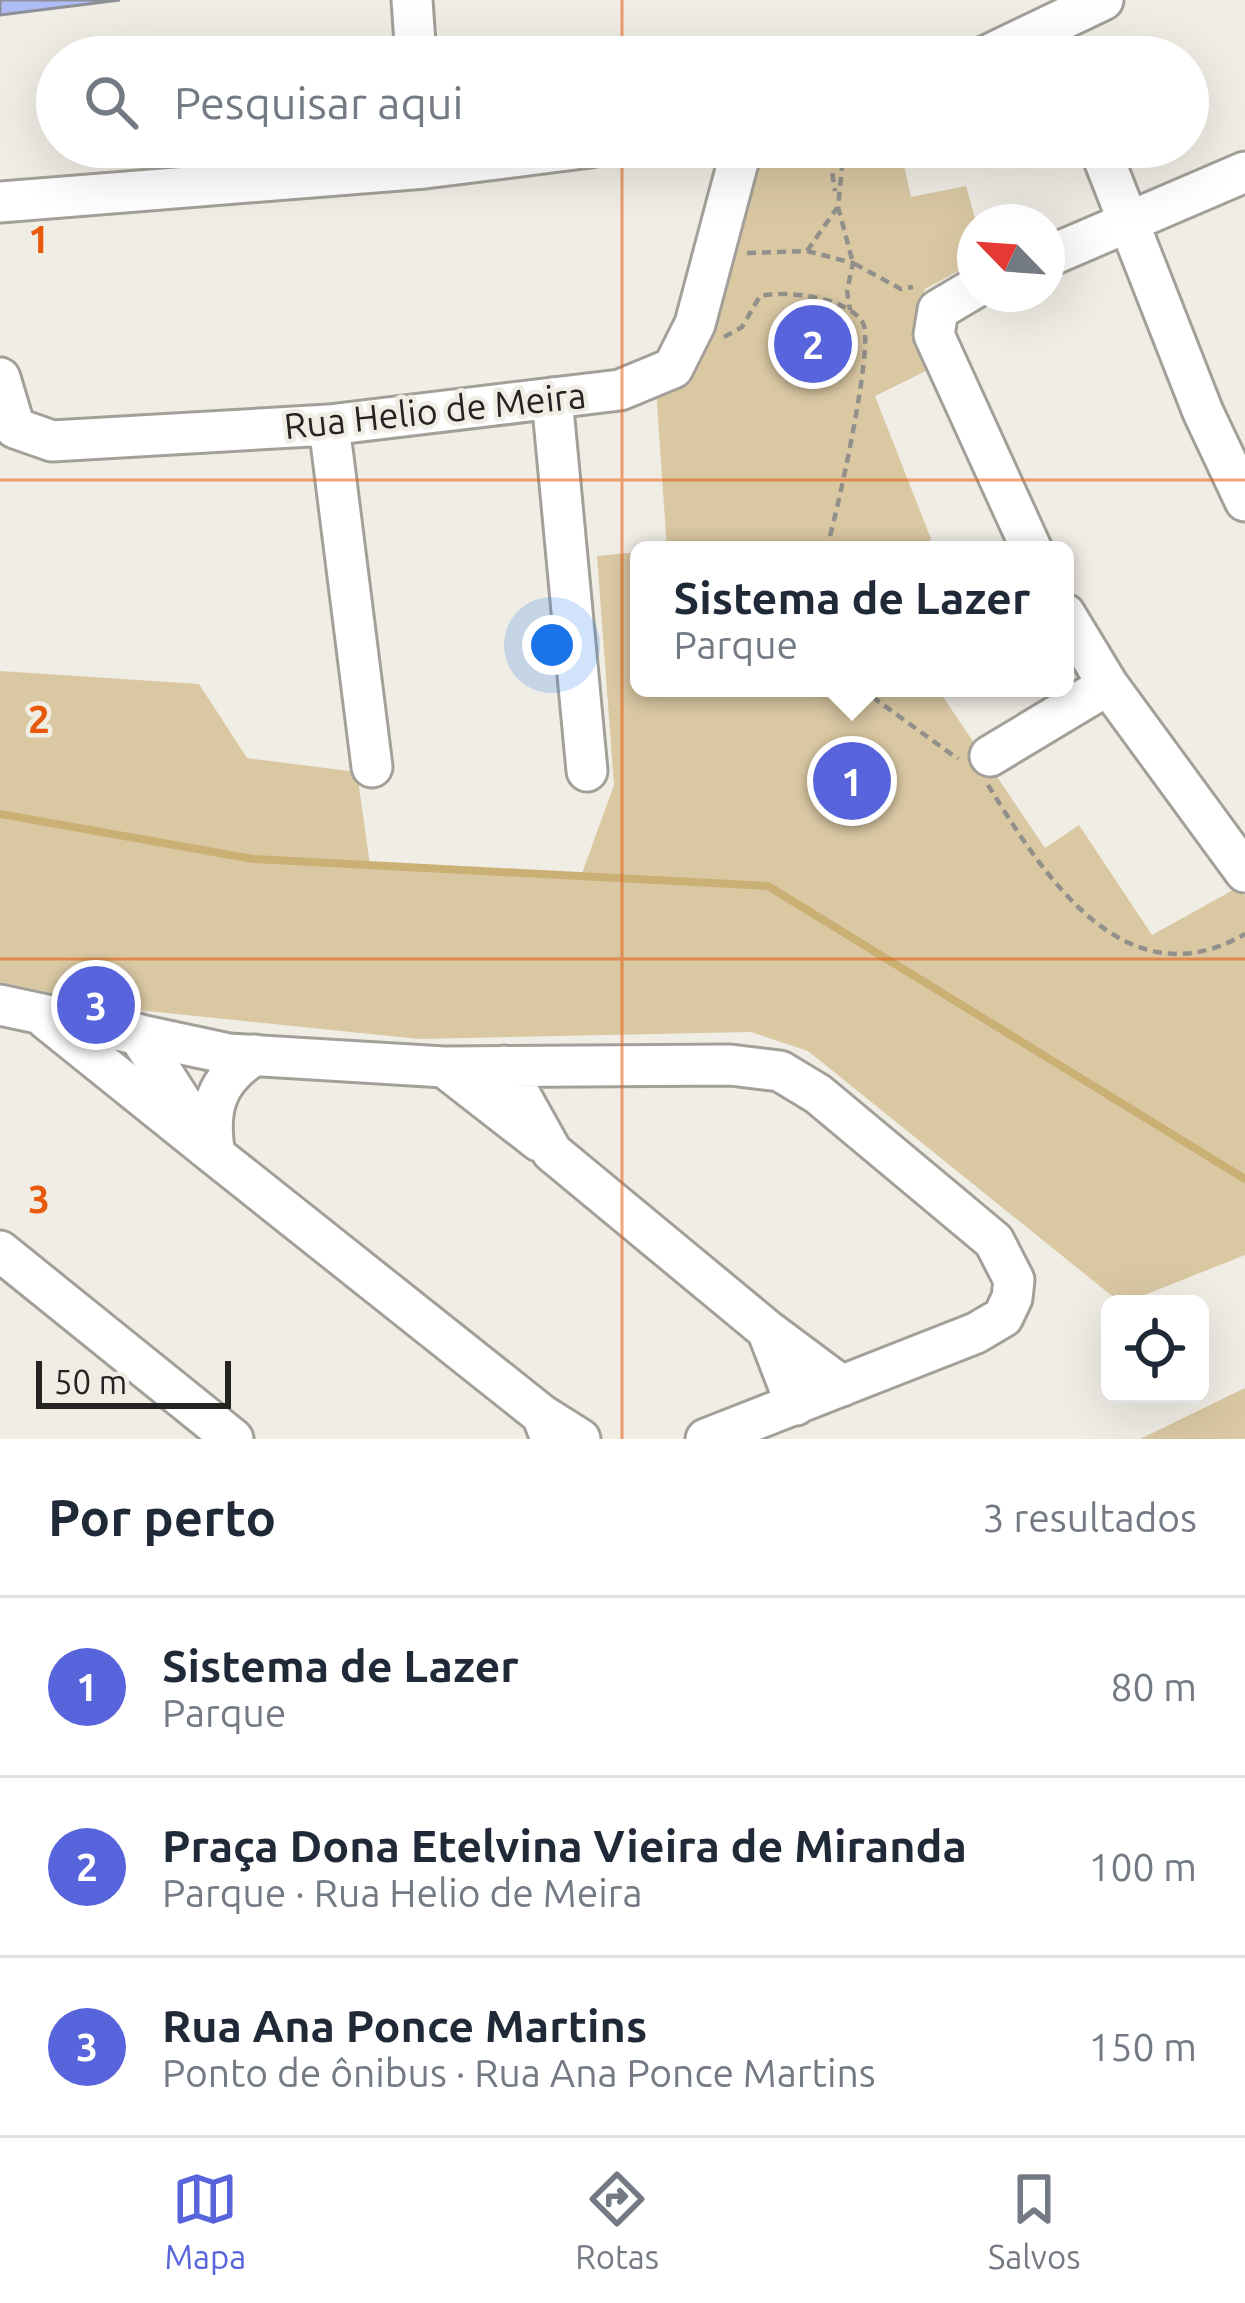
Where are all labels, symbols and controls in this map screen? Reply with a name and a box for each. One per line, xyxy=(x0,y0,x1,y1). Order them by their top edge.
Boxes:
search box xyxy=(36,36,1209,168)
icon: search xyxy=(78,69,144,135)
text: Pesquisar aqui xyxy=(174,77,463,128)
north arrow xyxy=(957,204,1065,312)
text: 1 xyxy=(28,217,50,260)
pin: 2 xyxy=(774,299,852,389)
street label: Rua Helio de Meira xyxy=(282,374,588,446)
popup xyxy=(630,541,1074,697)
text: Sistema de Lazer xyxy=(674,572,1030,623)
your location xyxy=(522,615,582,675)
text: Parque xyxy=(674,623,798,666)
text: 2 xyxy=(28,697,50,740)
pin: 1 xyxy=(813,736,891,826)
pin: 3 xyxy=(57,960,135,1050)
text: 3 xyxy=(28,1177,50,1220)
map controls xyxy=(1101,1295,1209,1403)
button: locate xyxy=(1101,1295,1209,1403)
scale bar xyxy=(36,1355,231,1408)
text: 50 m xyxy=(54,1363,127,1400)
text: Por perto xyxy=(48,1488,276,1546)
text: 3 resultados xyxy=(983,1496,1197,1539)
text: Sistema de Lazer xyxy=(162,1640,519,1691)
text: 1 xyxy=(76,1665,98,1708)
text: 80 m xyxy=(1110,1665,1197,1708)
text: Parque xyxy=(162,1691,286,1734)
text: Praça Dona Etelvina Vieira de Miranda xyxy=(162,1820,967,1871)
text: 2 xyxy=(76,1845,98,1888)
text: 100 m xyxy=(1088,1845,1197,1888)
text: Parque · Rua Helio de Meira xyxy=(162,1871,642,1914)
text: Rua Ana Ponce Martins xyxy=(162,2000,647,2051)
text: 3 xyxy=(76,2025,98,2068)
text: 150 m xyxy=(1088,2025,1197,2068)
text: Ponto de ônibus · Rua Ana Ponce Martins xyxy=(162,2051,876,2094)
tab: Mapa xyxy=(164,2166,246,2275)
tab: Rotas xyxy=(575,2166,659,2275)
tab: Salvos xyxy=(988,2166,1081,2275)

